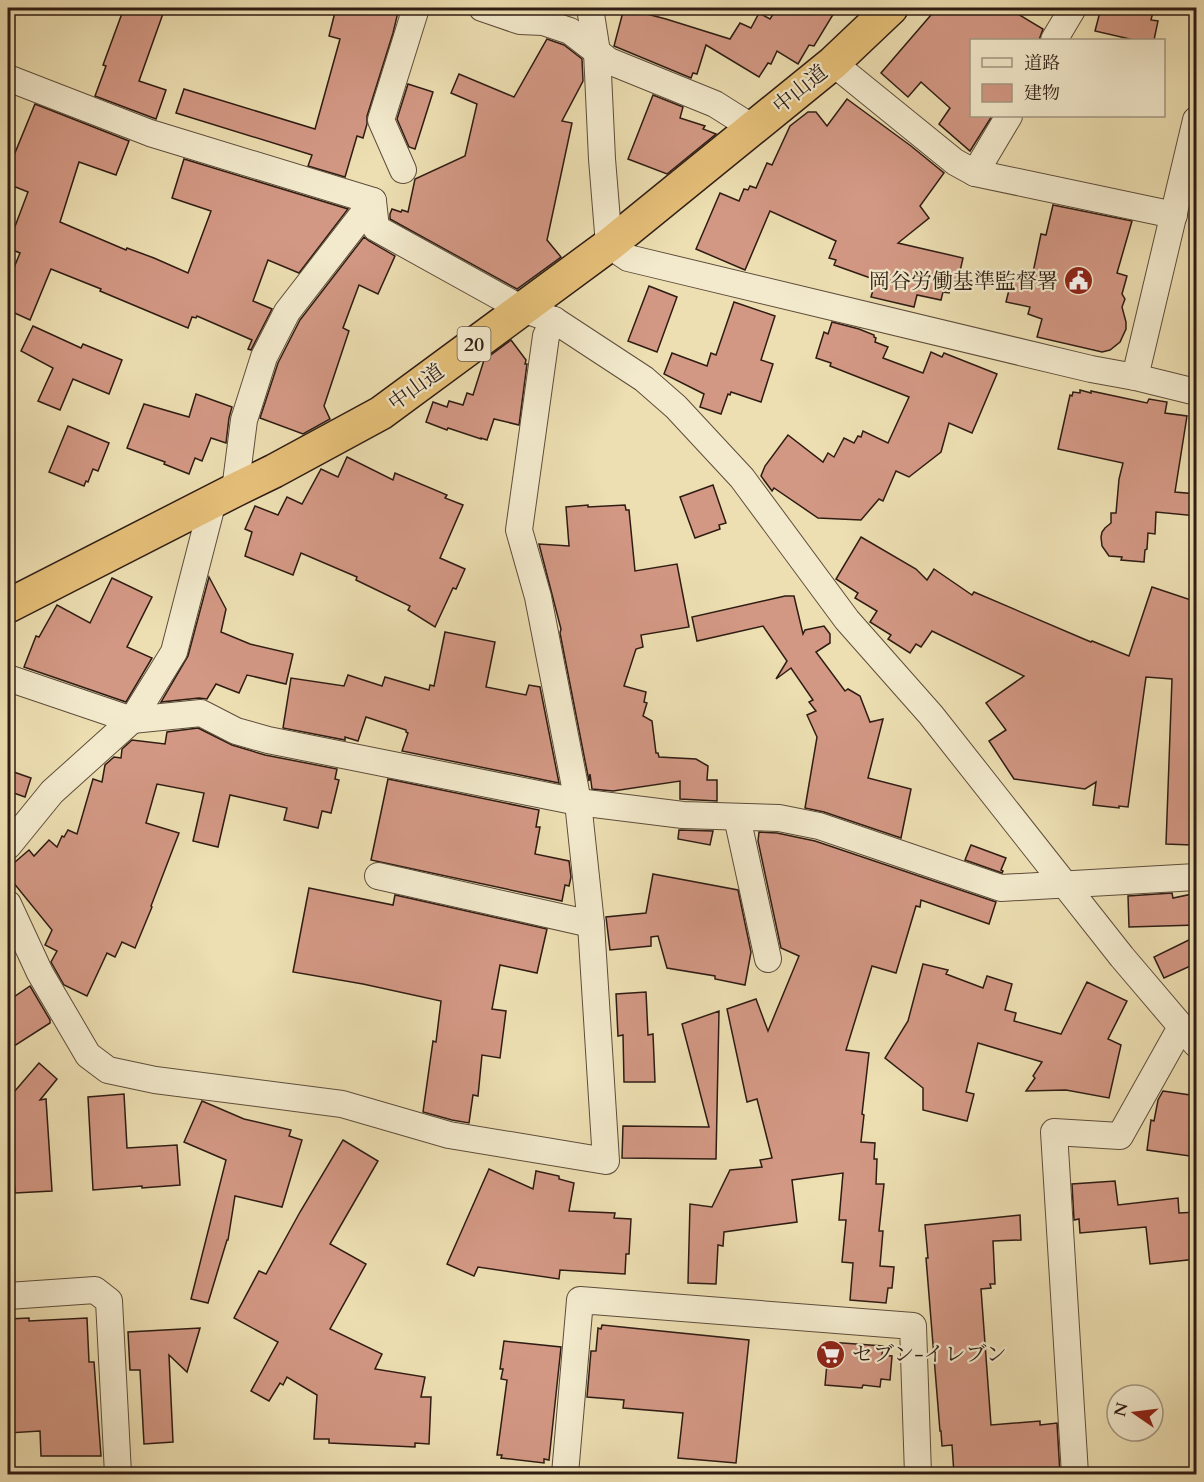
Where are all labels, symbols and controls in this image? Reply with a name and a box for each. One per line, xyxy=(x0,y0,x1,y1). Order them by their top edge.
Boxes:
legend xyxy=(970,39,1165,117)
text: 道路 xyxy=(1024,51,1060,76)
street label: 中山道 xyxy=(767,58,834,120)
text: 建物 xyxy=(1024,81,1060,106)
public building icon: 岡谷労働基準監督署 xyxy=(1063,265,1095,297)
place label: 岡谷労働基準監督署 xyxy=(869,267,1058,296)
road number: 20 xyxy=(458,327,490,361)
street label: 中山道 xyxy=(382,357,450,418)
supermarket icon: セブン-イレブン xyxy=(815,1338,847,1370)
place label: セブン-イレブン xyxy=(852,1340,1007,1369)
north arrow xyxy=(1105,1383,1165,1443)
text: N xyxy=(1109,1400,1134,1419)

